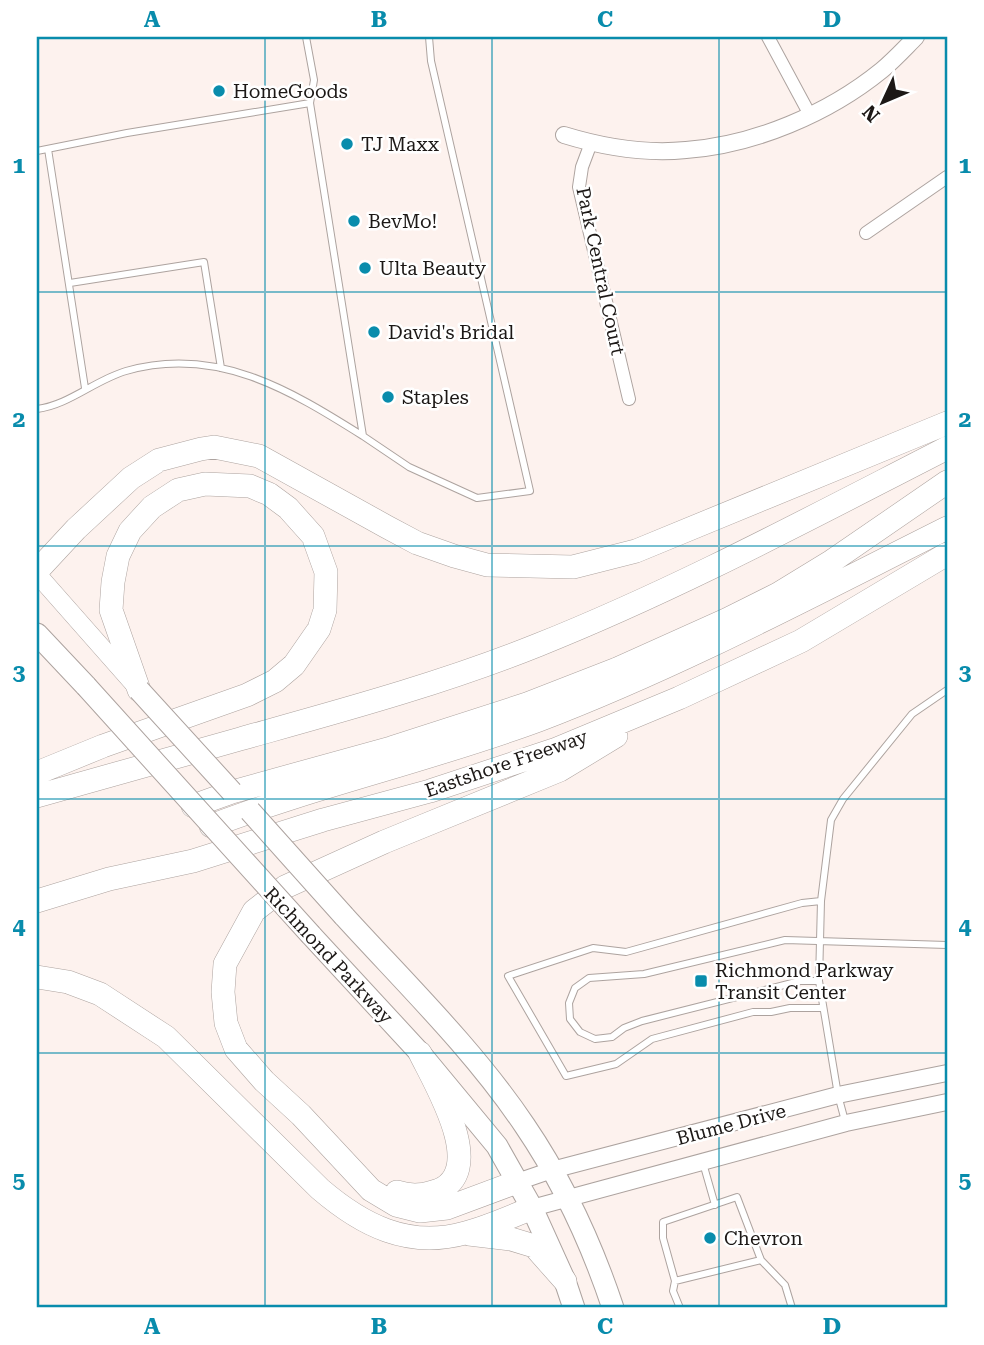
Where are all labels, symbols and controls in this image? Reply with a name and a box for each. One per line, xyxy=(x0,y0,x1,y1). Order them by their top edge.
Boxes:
text: A xyxy=(144,6,161,33)
text: B xyxy=(371,6,387,33)
text: C xyxy=(597,6,613,33)
text: D xyxy=(823,6,841,33)
north arrow xyxy=(848,66,918,136)
place label: HomeGoods xyxy=(233,80,348,103)
marker: HomeGoods xyxy=(211,83,227,99)
text: N xyxy=(858,100,884,127)
place label: TJ Maxx xyxy=(361,133,439,156)
marker: TJ Maxx xyxy=(339,136,355,152)
text: 1 xyxy=(13,152,26,179)
text: 1 xyxy=(959,152,972,179)
street label: Park Central Court xyxy=(571,185,630,357)
place label: BevMo! xyxy=(368,210,437,233)
marker: BevMo! xyxy=(346,213,362,229)
place label: Ulta Beauty xyxy=(379,257,487,280)
marker: Ulta Beauty xyxy=(357,260,373,276)
place label: David's Bridal xyxy=(388,321,514,344)
marker: David's Bridal xyxy=(366,324,382,340)
place label: Staples xyxy=(402,386,469,409)
marker: Staples xyxy=(380,389,396,405)
text: 2 xyxy=(13,406,25,433)
text: 2 xyxy=(959,406,971,433)
text: 3 xyxy=(13,659,26,686)
text: 3 xyxy=(959,659,972,686)
street label: Eastshore Freeway xyxy=(422,725,591,802)
street label: Richmond Parkway xyxy=(259,882,398,1029)
text: 4 xyxy=(13,913,26,940)
text: 4 xyxy=(959,913,972,940)
place label: Richmond Parkway Transit Center xyxy=(715,959,894,1004)
marker: Richmond Parkway Transit Center xyxy=(693,973,709,989)
street label: Blume Drive xyxy=(674,1099,788,1150)
text: 5 xyxy=(13,1167,26,1194)
text: 5 xyxy=(959,1167,972,1194)
place label: Chevron xyxy=(724,1227,803,1250)
marker: Chevron xyxy=(702,1230,718,1246)
text: A xyxy=(144,1313,161,1340)
text: B xyxy=(371,1313,387,1340)
text: C xyxy=(597,1313,613,1340)
text: D xyxy=(823,1313,841,1340)

